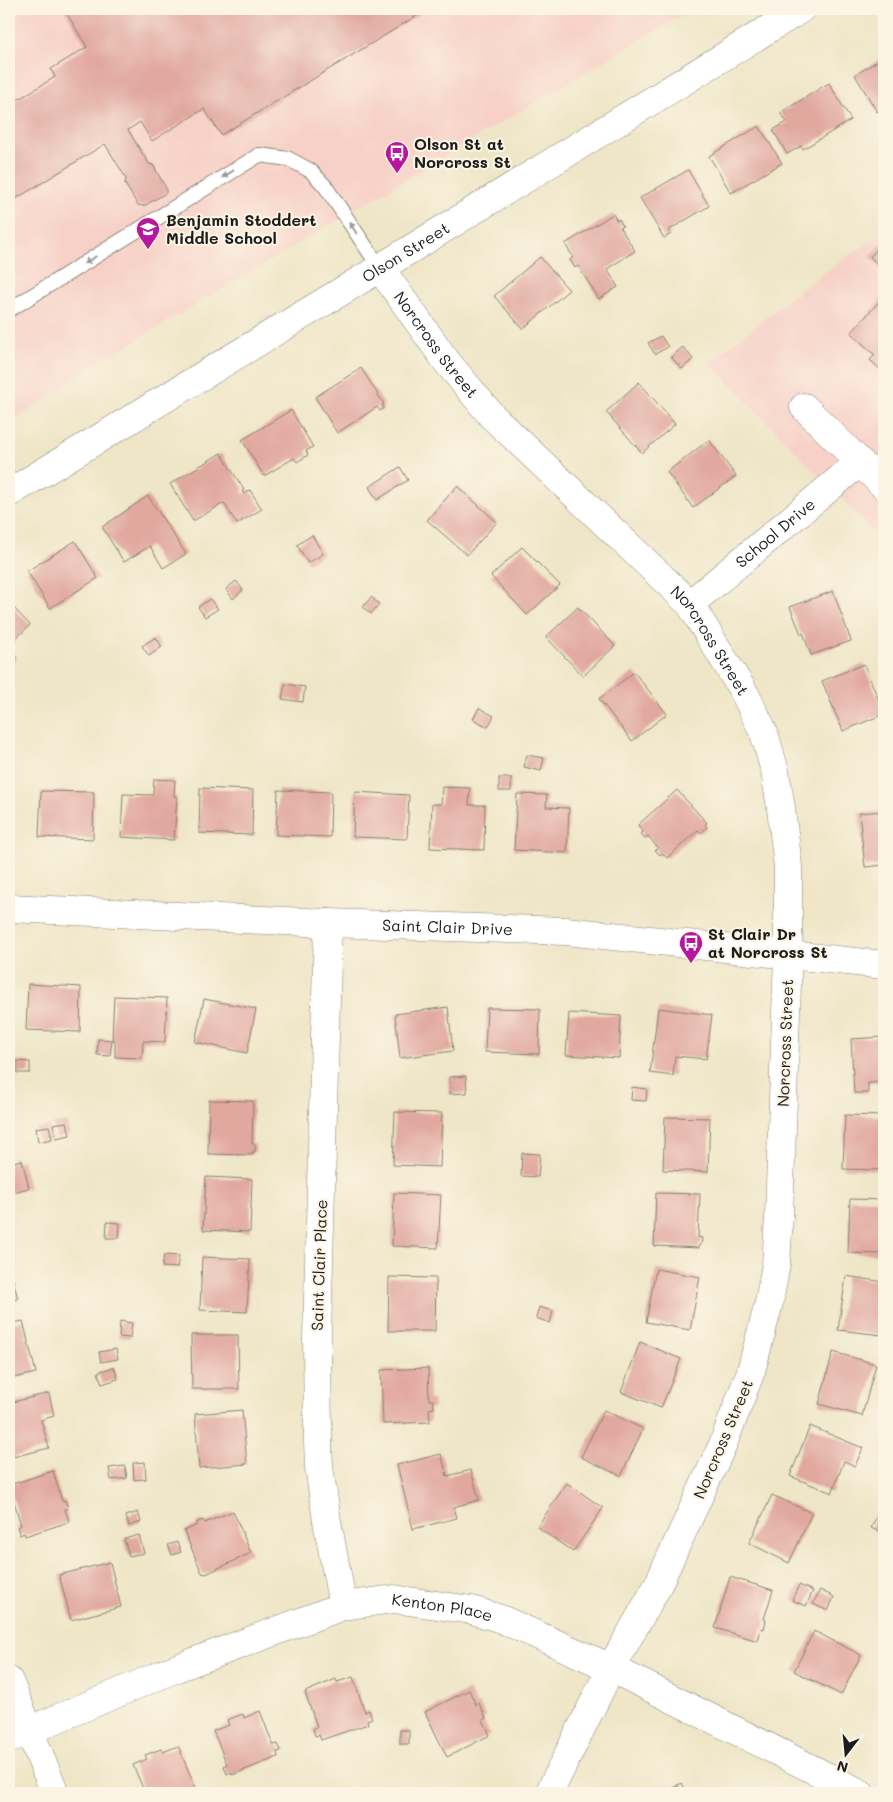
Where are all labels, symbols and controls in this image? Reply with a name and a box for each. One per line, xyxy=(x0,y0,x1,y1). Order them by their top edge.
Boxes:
place label: Olson St at Norcross St xyxy=(414,133,511,172)
bus stop icon: Olson St at Norcross St xyxy=(384,140,410,174)
one-way arrow xyxy=(222,170,235,179)
place label: Benjamin Stoddert Middle School xyxy=(166,209,316,248)
school or university icon: Benjamin Stoddert Middle School xyxy=(135,216,161,250)
street label: Olson Street xyxy=(358,217,453,287)
one-way arrow xyxy=(348,221,358,235)
one-way arrow xyxy=(83,255,97,264)
street label: Norcross Street xyxy=(390,287,483,402)
street label: School Drive xyxy=(731,493,819,572)
street label: Norcross Street xyxy=(667,580,754,699)
street label: Saint Clair Drive xyxy=(382,914,513,939)
place label: St Clair Dr at Norcross St xyxy=(708,923,828,962)
bus stop icon: St Clair Dr at Norcross St xyxy=(678,930,704,964)
street label: Norcross Street xyxy=(772,979,797,1107)
street label: Saint Clair Place xyxy=(306,1199,331,1331)
street label: Norcross Street xyxy=(688,1376,757,1502)
street label: Kenton Place xyxy=(390,1588,496,1626)
north arrow xyxy=(820,1730,870,1780)
text: N xyxy=(835,1756,850,1778)

